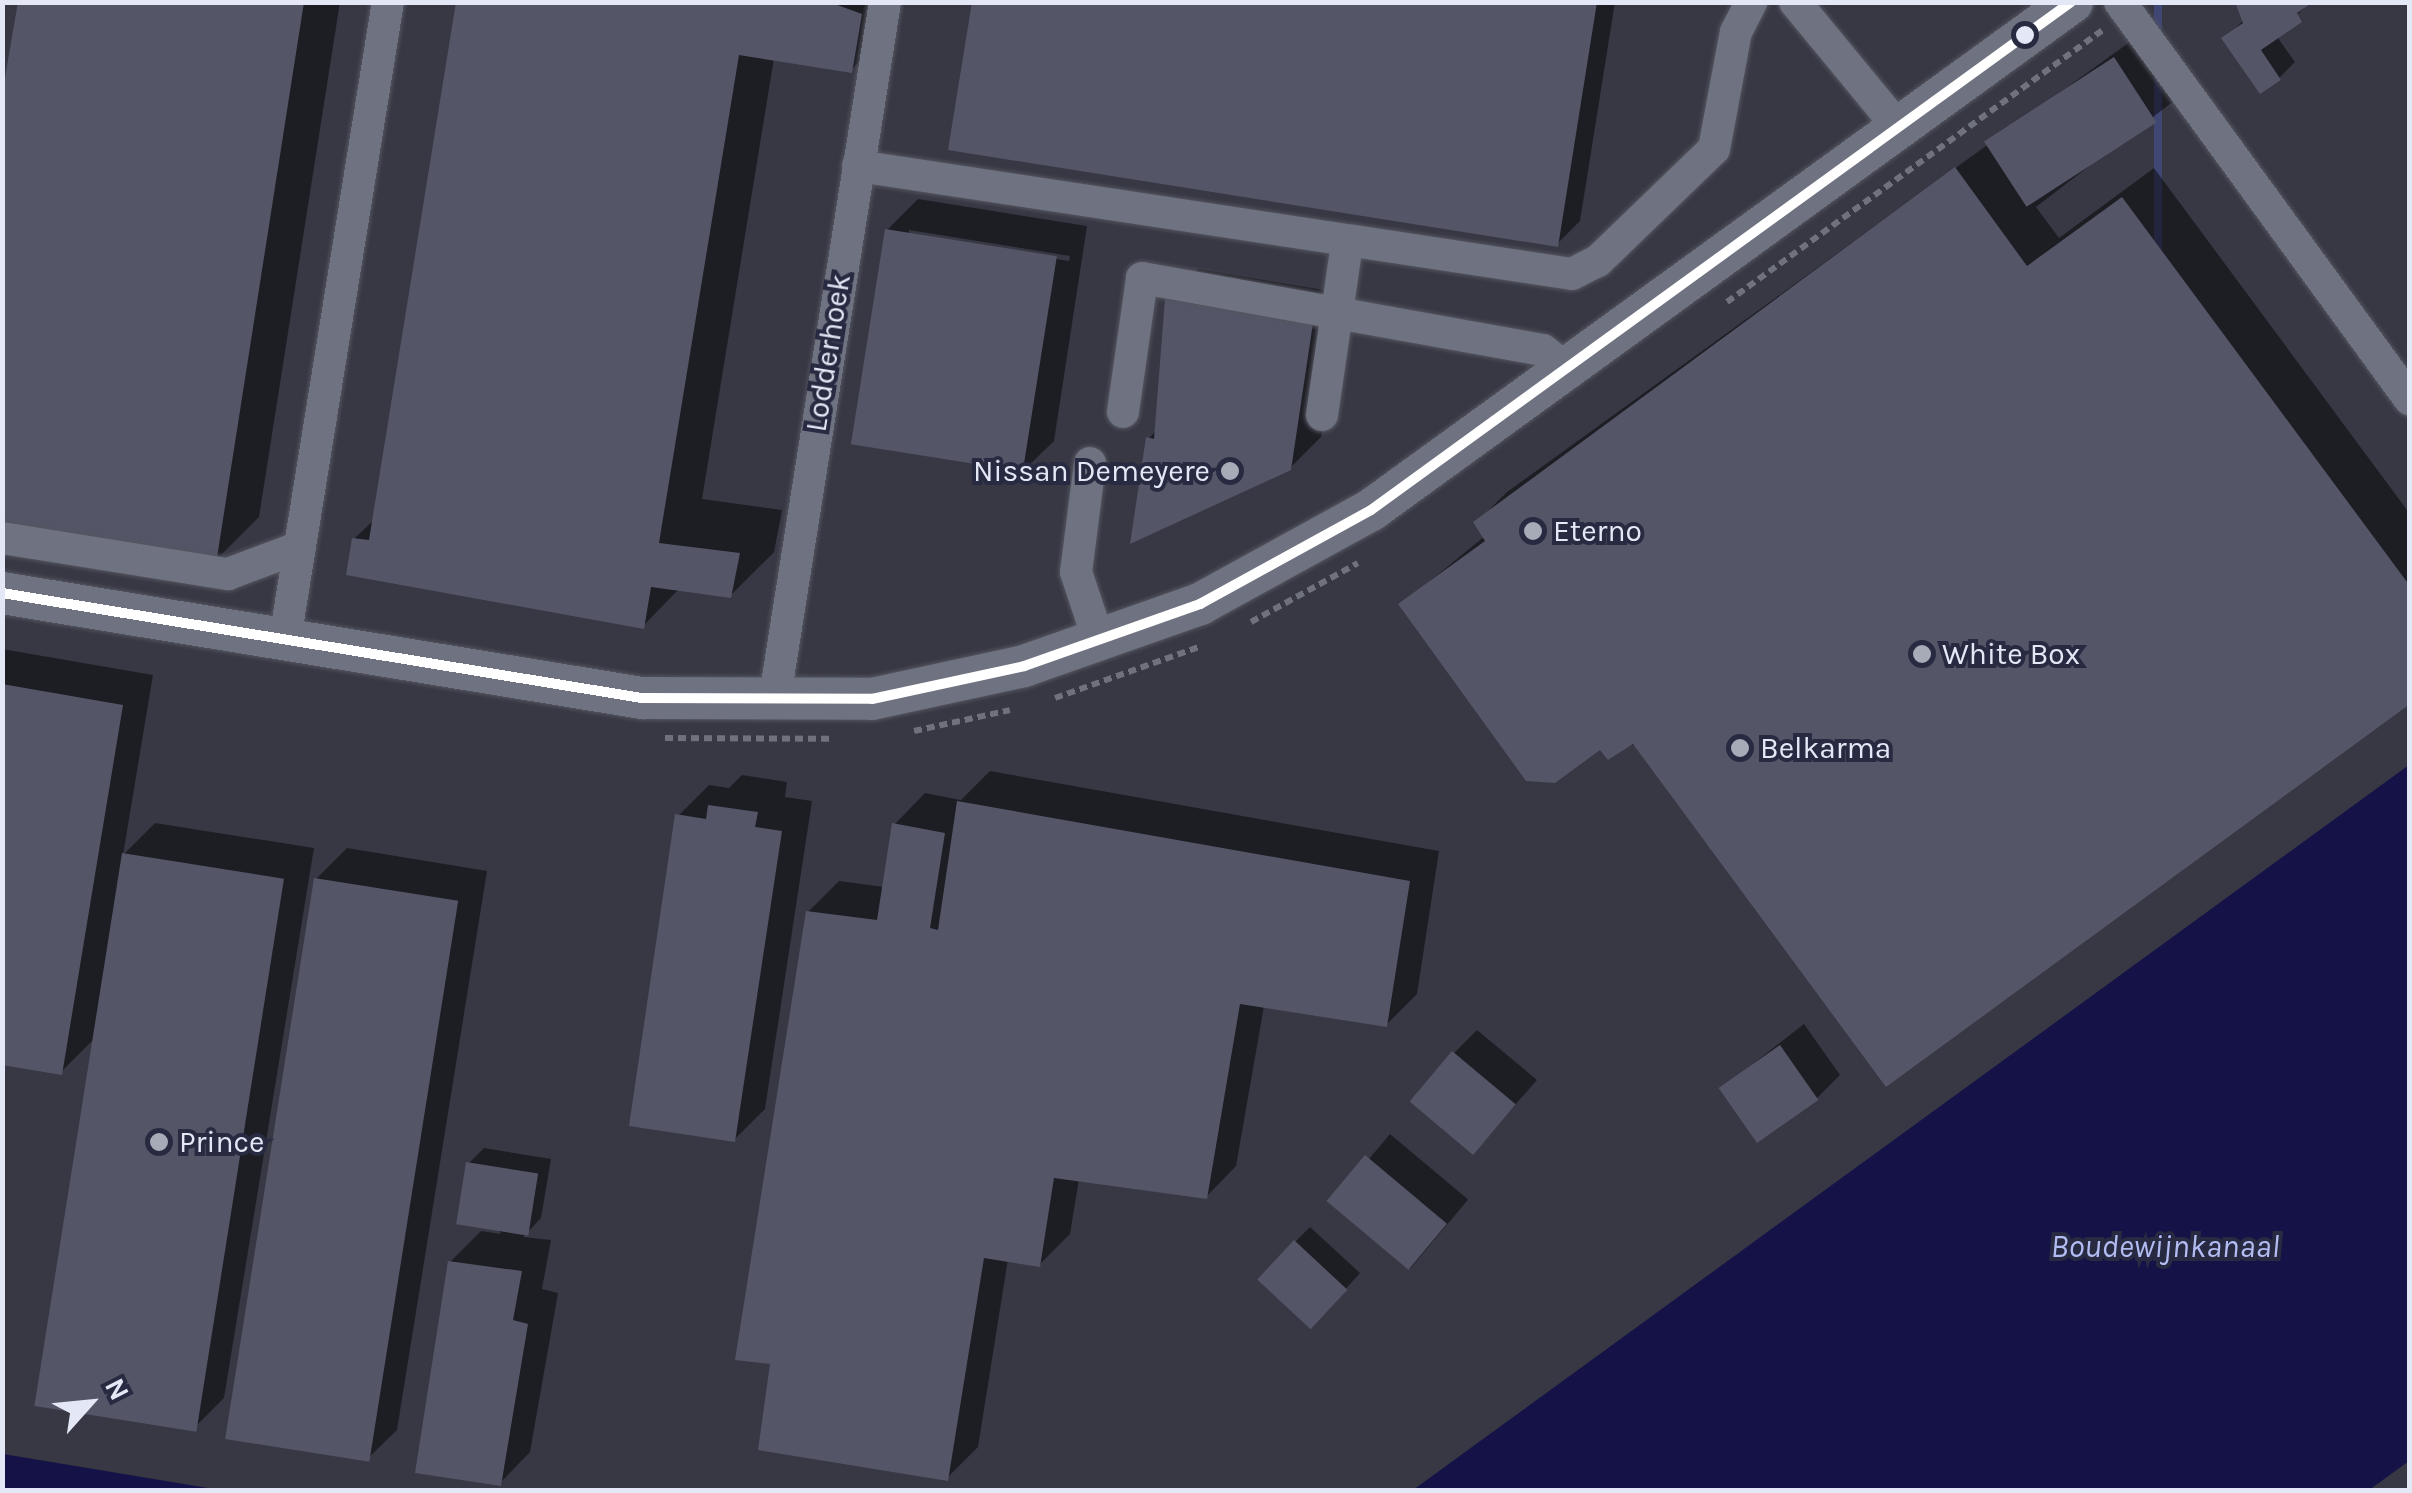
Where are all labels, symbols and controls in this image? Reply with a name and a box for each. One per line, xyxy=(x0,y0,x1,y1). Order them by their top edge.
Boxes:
unlabelled marker xyxy=(2015,25,2035,45)
street label: Lodderhoek xyxy=(798,272,858,434)
place label: Nissan Demeyere xyxy=(973,453,1210,489)
marker: Nissan Demeyere xyxy=(1219,460,1241,482)
place label: Eterno xyxy=(1553,513,1642,549)
marker: Eterno xyxy=(1522,520,1544,542)
place label: White Box xyxy=(1942,636,2080,672)
marker: White Box xyxy=(1911,643,1933,665)
place label: Belkarma xyxy=(1760,730,1891,766)
marker: Belkarma xyxy=(1729,737,1751,759)
place label: Prince xyxy=(179,1124,264,1160)
marker: Prince xyxy=(148,1131,170,1153)
water label: Boudewijnkanaal xyxy=(2051,1228,2279,1266)
north arrow xyxy=(40,1353,140,1453)
text: N xyxy=(98,1373,136,1406)

